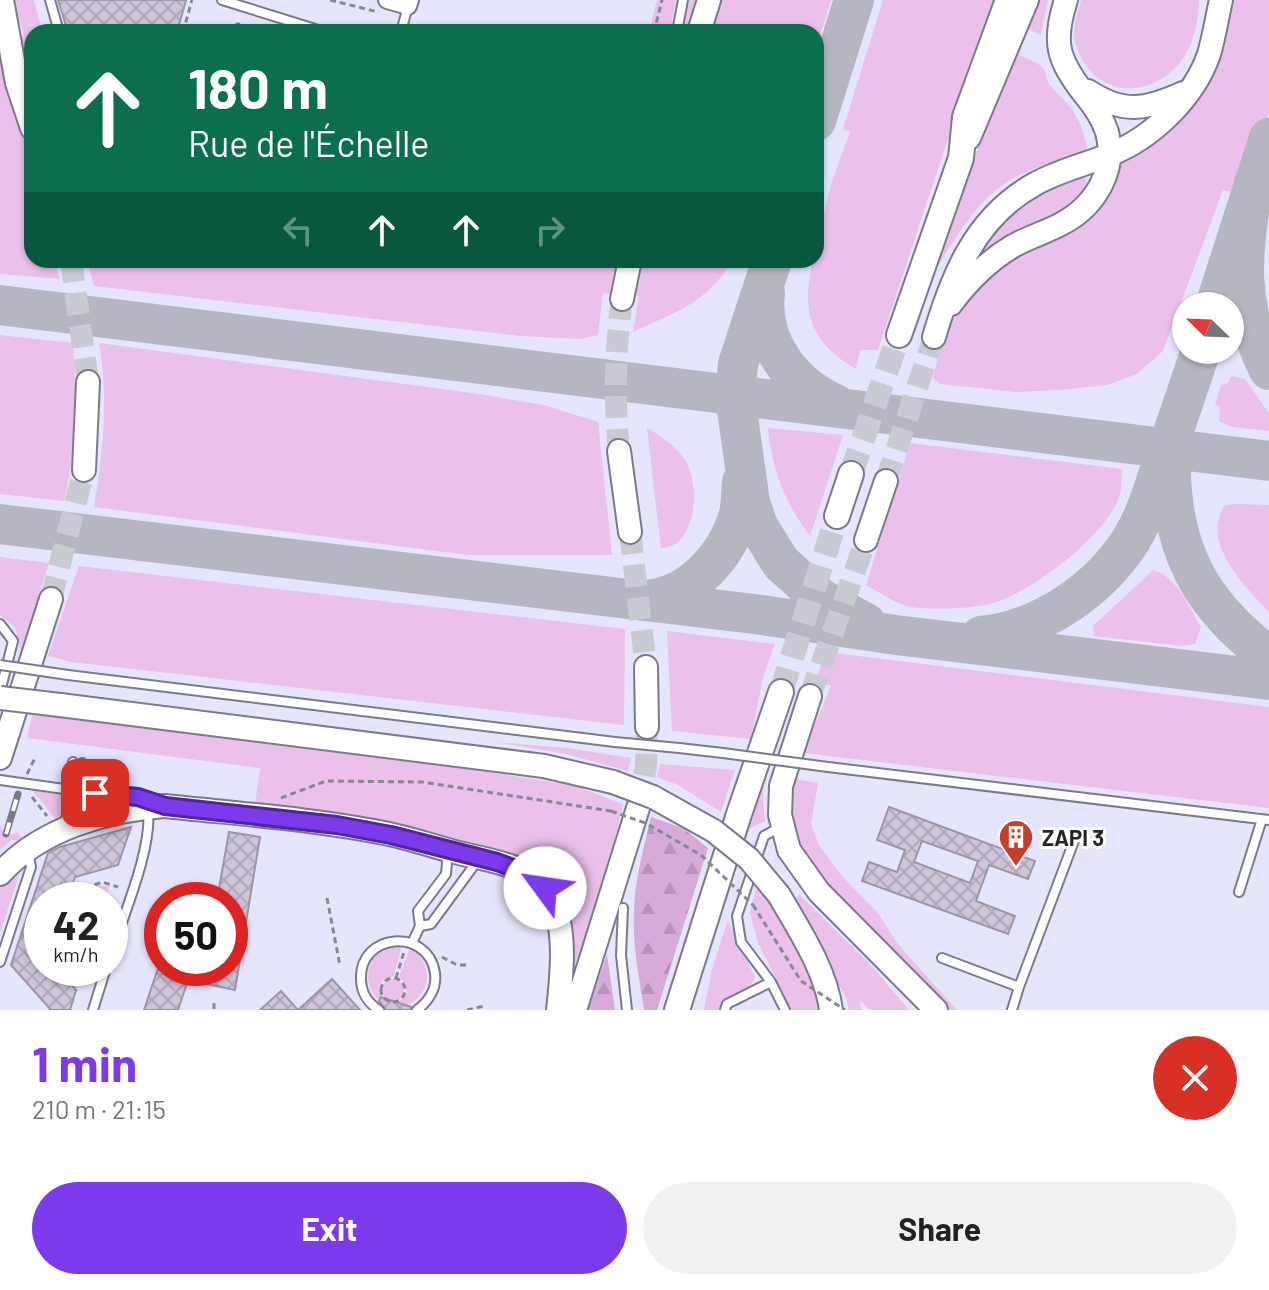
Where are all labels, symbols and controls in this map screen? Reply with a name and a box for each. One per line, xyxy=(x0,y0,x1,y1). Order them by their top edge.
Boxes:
text: 180 m xyxy=(188,53,328,120)
icon: ahead xyxy=(56,56,160,160)
text: Rue de l'Échelle xyxy=(188,121,429,164)
icon: left xyxy=(276,208,320,252)
icon: ahead xyxy=(360,208,404,252)
icon: ahead xyxy=(444,208,488,252)
icon: right xyxy=(528,208,572,252)
north arrow xyxy=(1172,292,1244,364)
map controls xyxy=(1172,292,1244,364)
pin xyxy=(61,759,129,827)
icon: arrive xyxy=(73,771,117,815)
building icon: ZAPI 3 xyxy=(997,818,1035,868)
place label: ZAPI 3 xyxy=(1042,824,1104,850)
position arrow xyxy=(503,846,587,930)
speed limit sign: 50 xyxy=(144,882,248,986)
text: 42 xyxy=(53,900,99,948)
text: km/h xyxy=(53,942,99,966)
text: 1 min xyxy=(32,1034,137,1092)
button: close xyxy=(1153,1036,1237,1120)
text: 210 m · 21:15 xyxy=(32,1093,166,1124)
button: Exit xyxy=(32,1182,627,1274)
button: Share xyxy=(643,1182,1237,1274)

